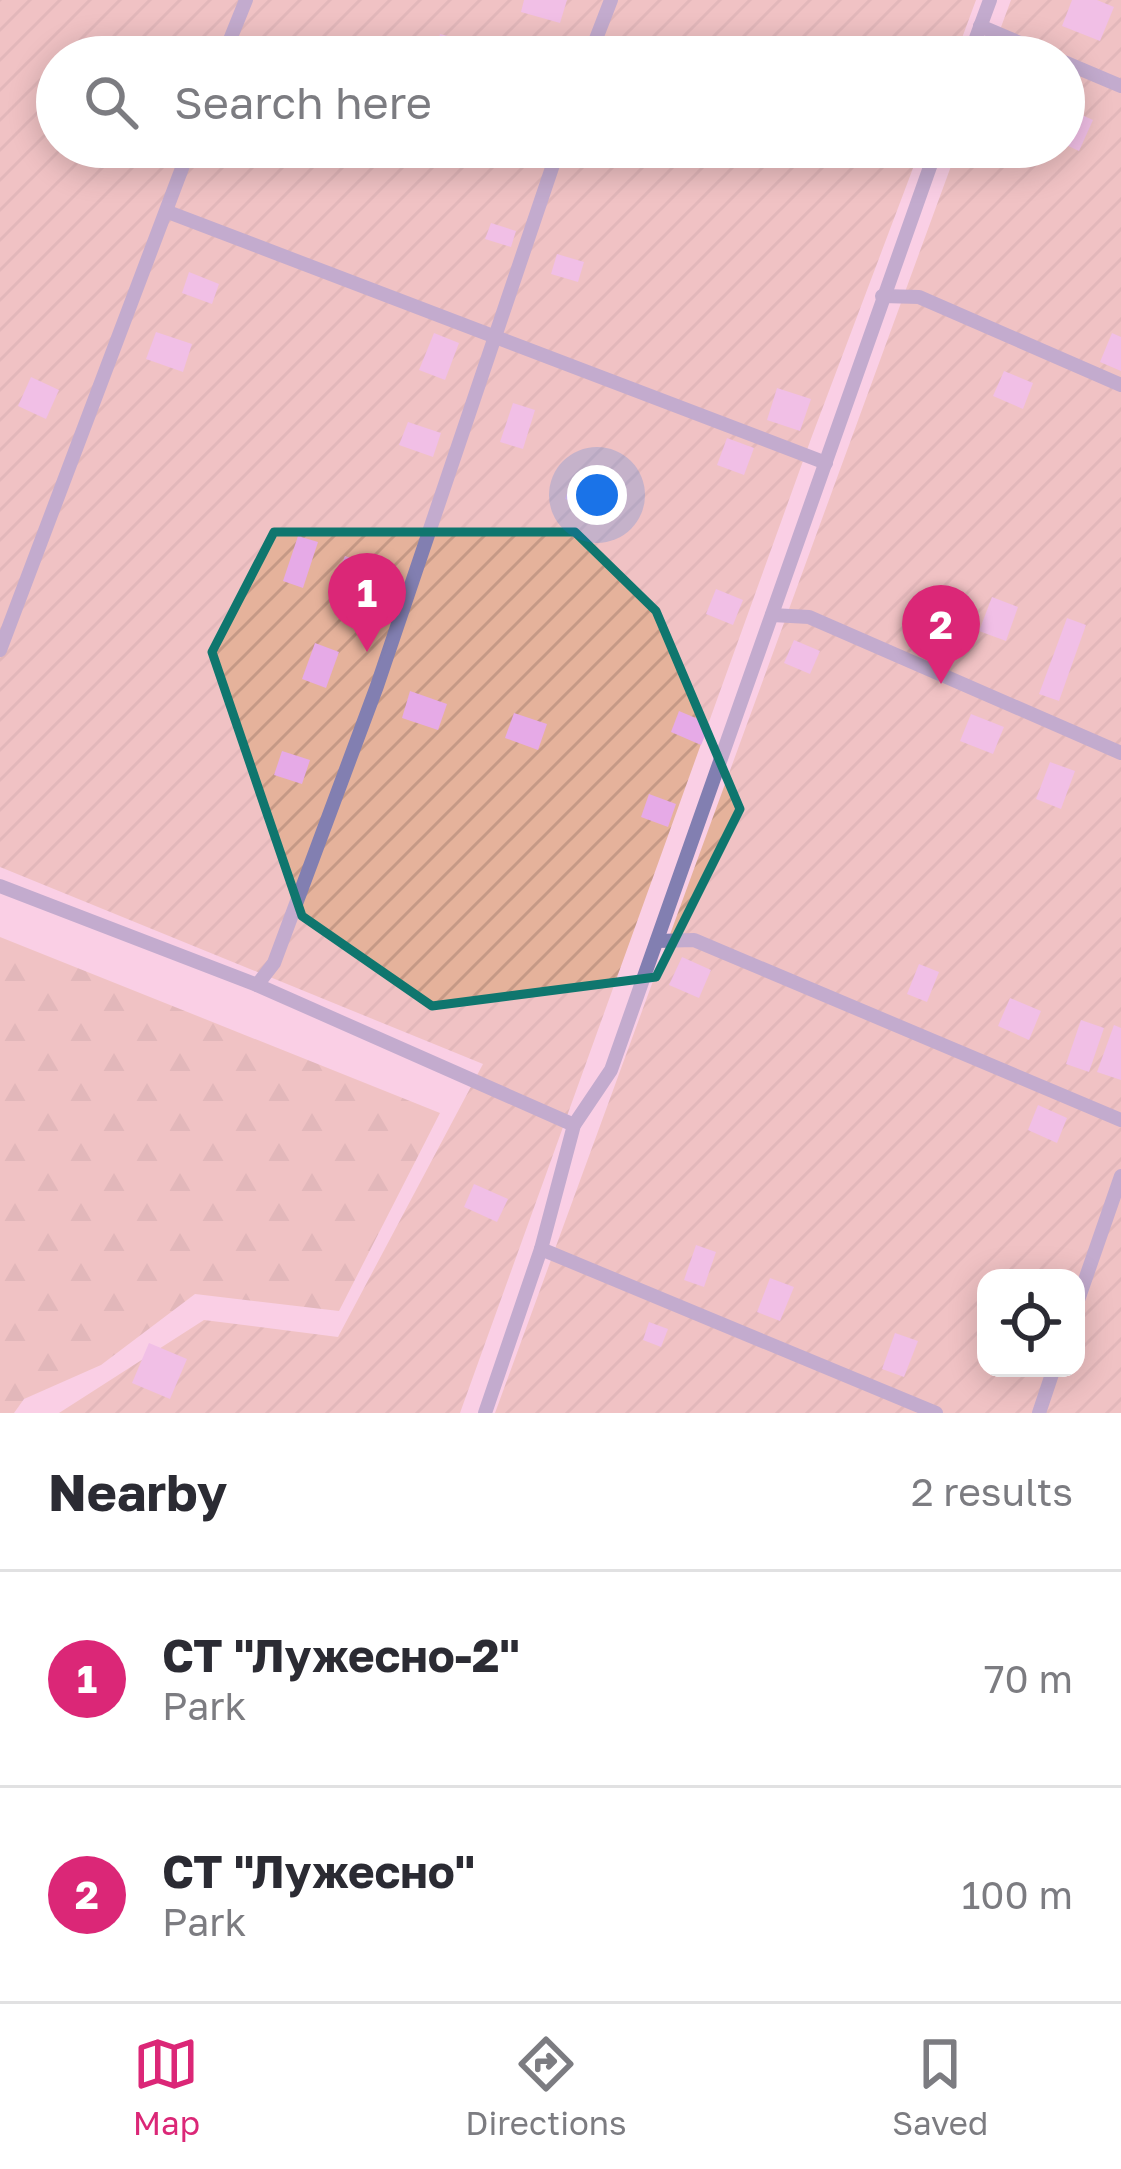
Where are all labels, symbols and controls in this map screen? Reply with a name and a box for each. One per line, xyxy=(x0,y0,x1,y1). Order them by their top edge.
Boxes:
search box xyxy=(36,36,1085,168)
icon: search xyxy=(78,69,144,135)
text: Search here xyxy=(174,75,432,129)
your location xyxy=(567,465,627,525)
pin: 1 xyxy=(328,553,406,652)
pin: 2 xyxy=(902,585,980,684)
map controls xyxy=(977,1269,1085,1377)
button: locate xyxy=(977,1269,1085,1377)
text: Nearby xyxy=(48,1461,227,1522)
text: 2 results xyxy=(911,1468,1073,1515)
text: СТ "Лужесно-2" xyxy=(162,1628,520,1682)
text: 1 xyxy=(77,1655,97,1702)
text: 70 m xyxy=(984,1655,1073,1702)
text: Park xyxy=(162,1682,246,1729)
text: СТ "Лужесно" xyxy=(162,1844,475,1898)
text: 2 xyxy=(75,1871,99,1918)
text: 100 m xyxy=(961,1871,1073,1918)
text: Park xyxy=(162,1898,246,1945)
tab: Map xyxy=(133,2031,200,2142)
tab: Directions xyxy=(465,2031,627,2142)
tab: Saved xyxy=(892,2031,988,2142)

